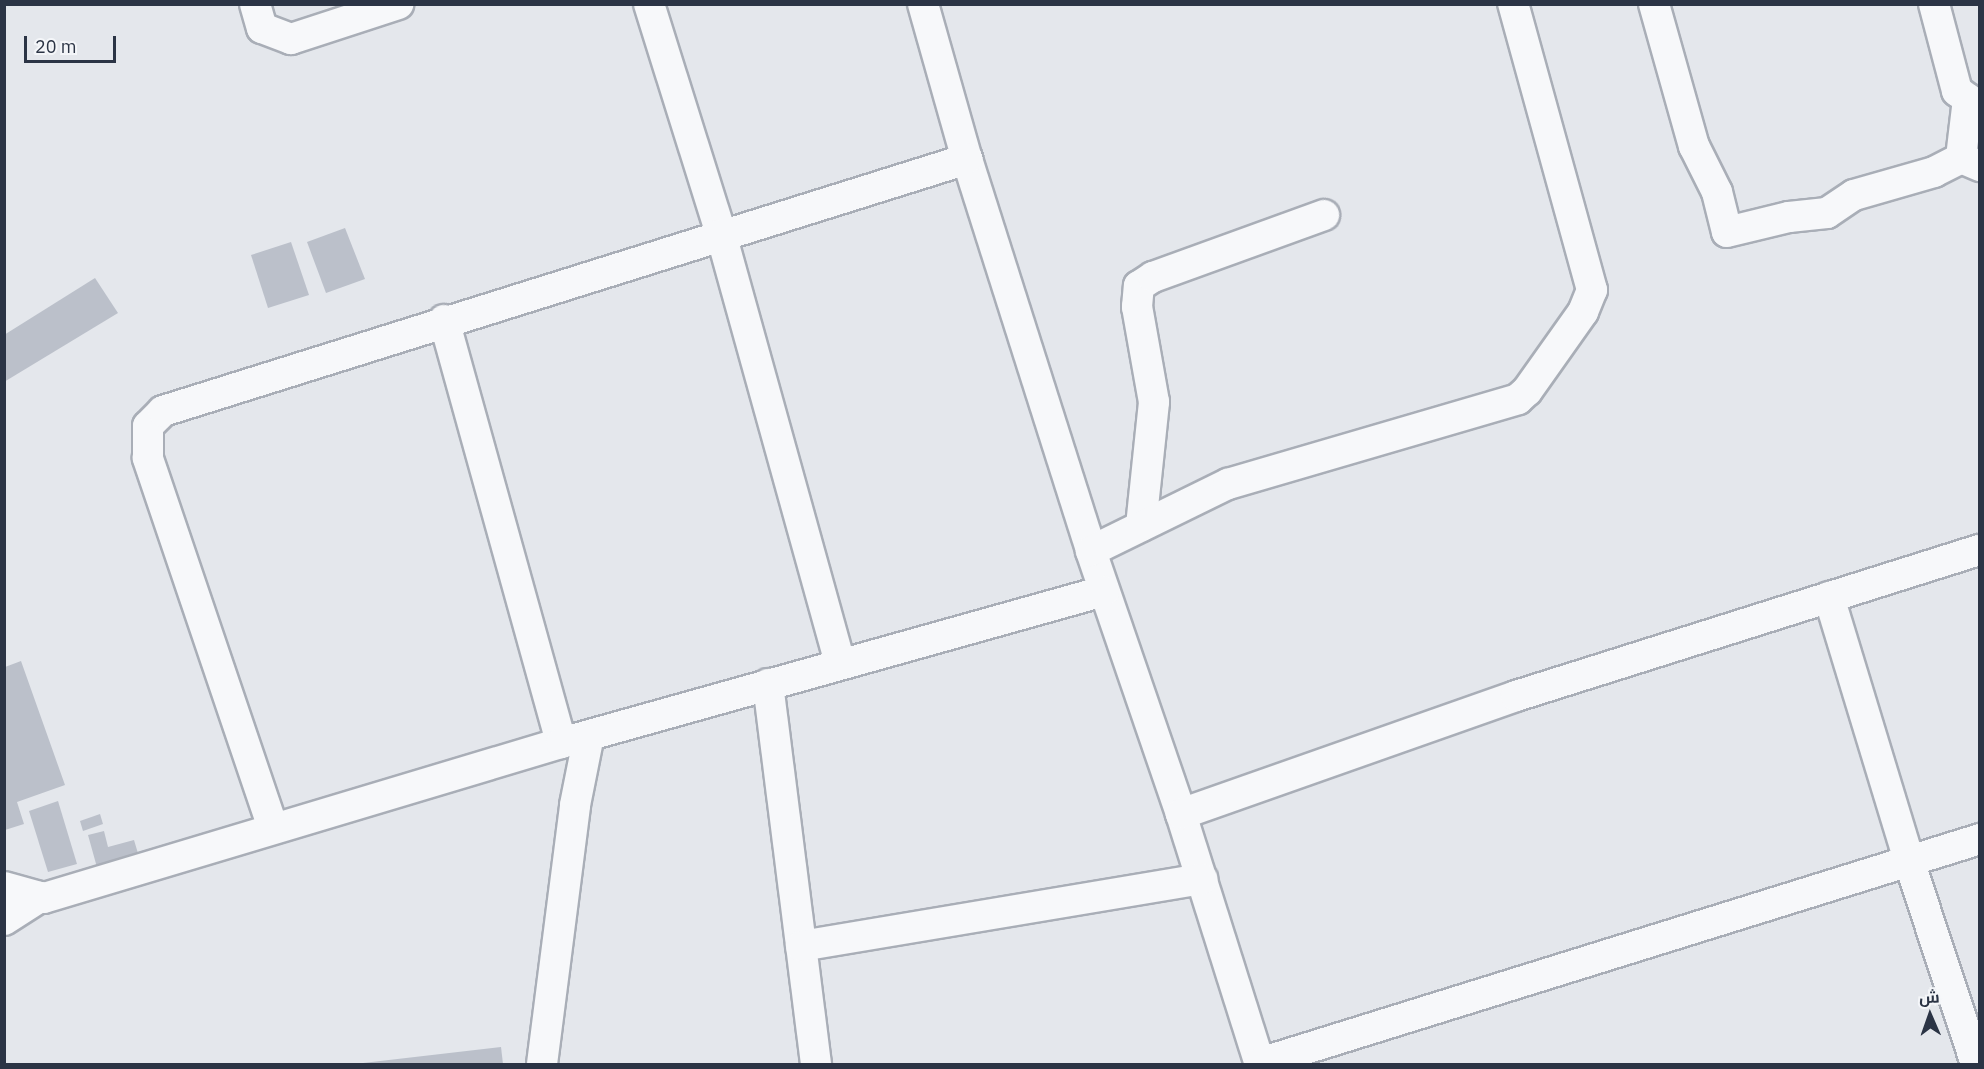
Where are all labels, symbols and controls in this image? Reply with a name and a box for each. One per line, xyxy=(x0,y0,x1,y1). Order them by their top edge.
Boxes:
scale bar xyxy=(27,24,118,62)
text: 20 m xyxy=(35,35,77,58)
north arrow xyxy=(1900,985,1960,1045)
text: ش xyxy=(1919,987,1940,1007)

